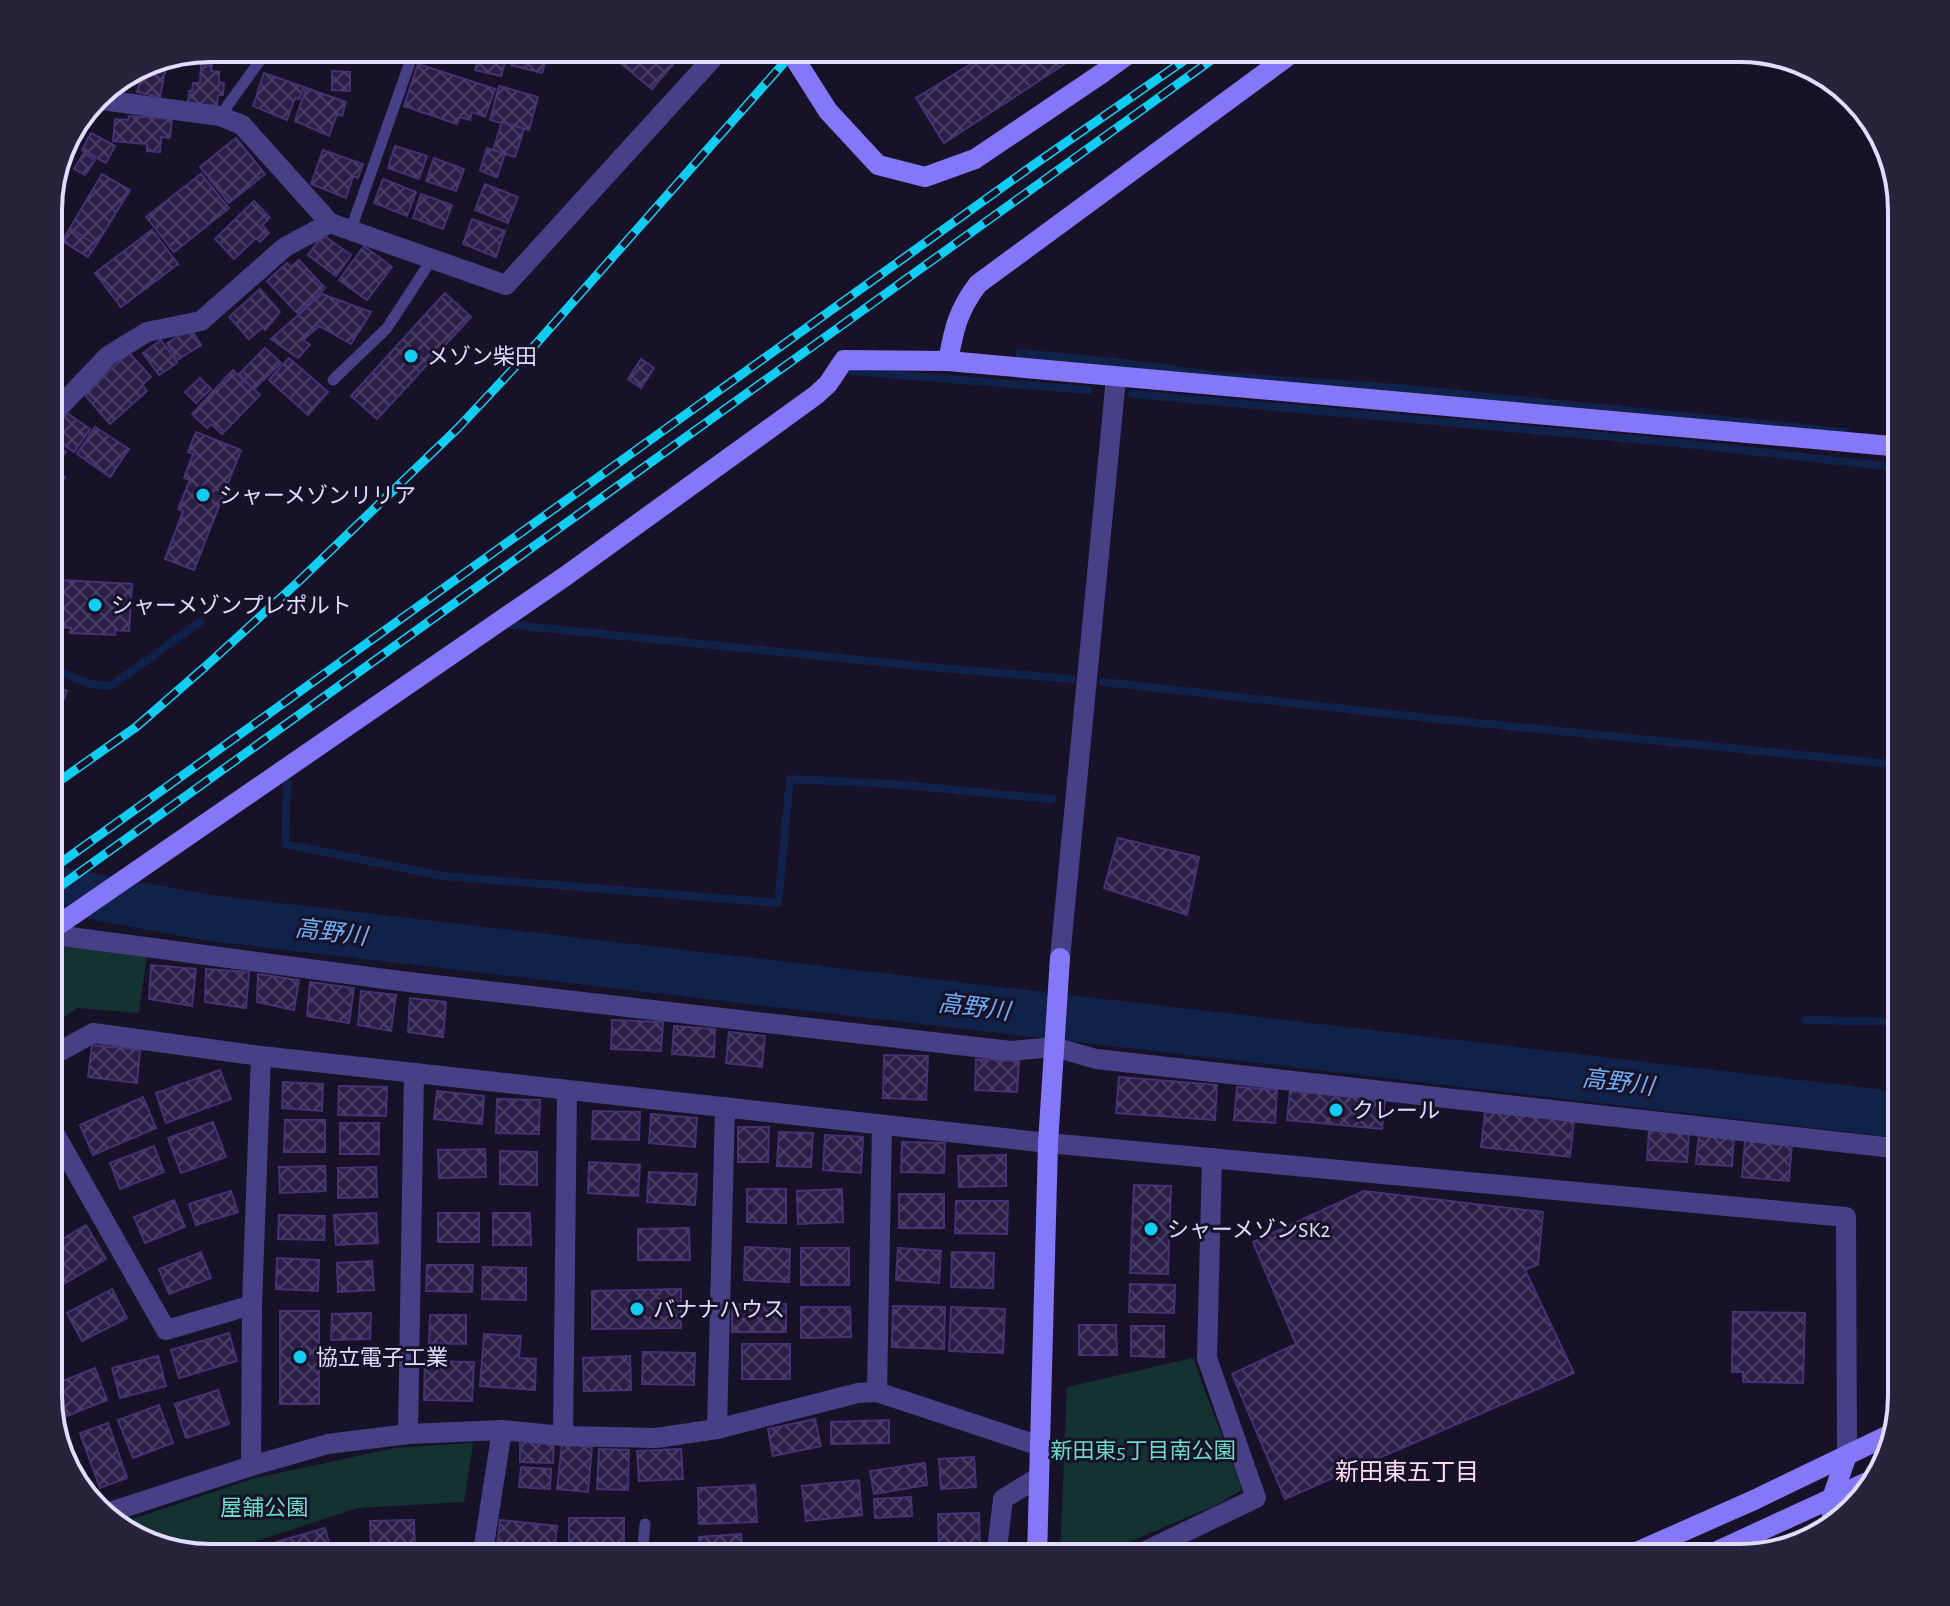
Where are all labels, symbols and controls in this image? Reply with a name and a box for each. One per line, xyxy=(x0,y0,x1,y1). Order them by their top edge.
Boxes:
place label: メゾン柴田 xyxy=(427,345,537,368)
marker: メゾン柴田 xyxy=(402,347,420,365)
place label: シャーメゾンリリア xyxy=(219,484,416,507)
marker: シャーメゾンリリア xyxy=(194,486,212,504)
place label: シャーメゾンプレポルト xyxy=(111,594,351,617)
marker: シャーメゾンプレポルト xyxy=(86,596,104,614)
water label: 高野川 xyxy=(294,915,371,950)
water label: 高野川 xyxy=(937,990,1014,1025)
water label: 高野川 xyxy=(1581,1065,1658,1100)
place label: クレール xyxy=(1352,1100,1440,1122)
marker: クレール xyxy=(1327,1101,1345,1119)
place label: シャーメゾンSK2 xyxy=(1167,1218,1331,1241)
marker: シャーメゾンSK2 xyxy=(1142,1220,1160,1238)
place label: バナナハウス xyxy=(653,1298,785,1321)
marker: バナナハウス xyxy=(628,1300,646,1318)
place label: 協立電子工業 xyxy=(316,1346,448,1369)
marker: 協立電子工業 xyxy=(291,1348,309,1366)
park label: 新田東5丁目南公園 xyxy=(1050,1439,1236,1462)
district label: 新田東五丁目 xyxy=(1335,1459,1479,1485)
park label: 屋舗公園 xyxy=(220,1496,308,1519)

